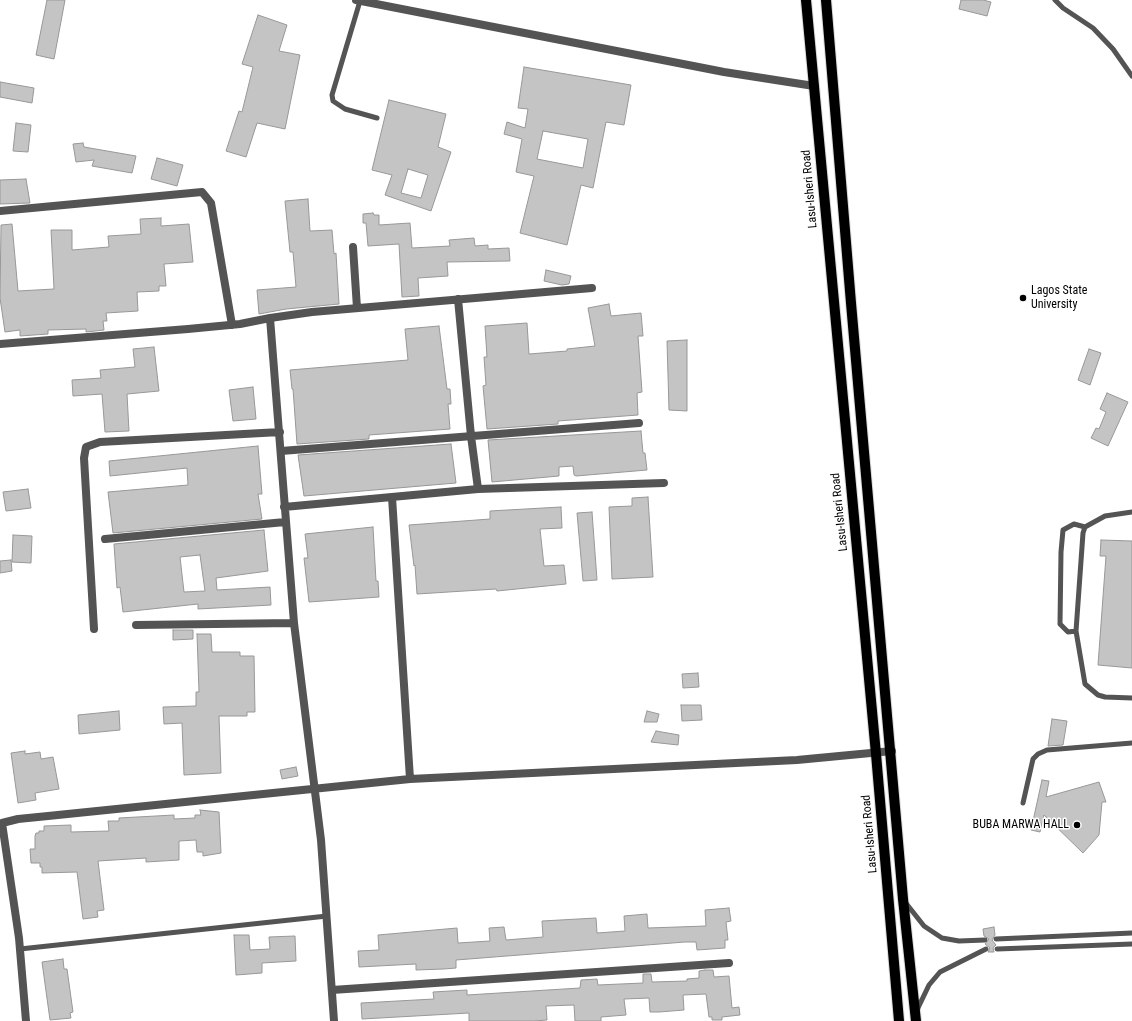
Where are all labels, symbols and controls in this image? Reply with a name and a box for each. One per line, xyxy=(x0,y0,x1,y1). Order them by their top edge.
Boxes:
street label: Lasu-Isheri Road xyxy=(799,149,821,229)
place label: Lagos State University xyxy=(1031,284,1087,312)
marker: Lagos State University xyxy=(1018,293,1028,303)
street label: Lasu-Isheri Road xyxy=(829,472,851,552)
street label: Lasu-Isheri Road xyxy=(859,794,881,874)
place label: BUBA MARWA HALL xyxy=(973,818,1069,832)
marker: BUBA MARWA HALL xyxy=(1072,820,1082,830)

